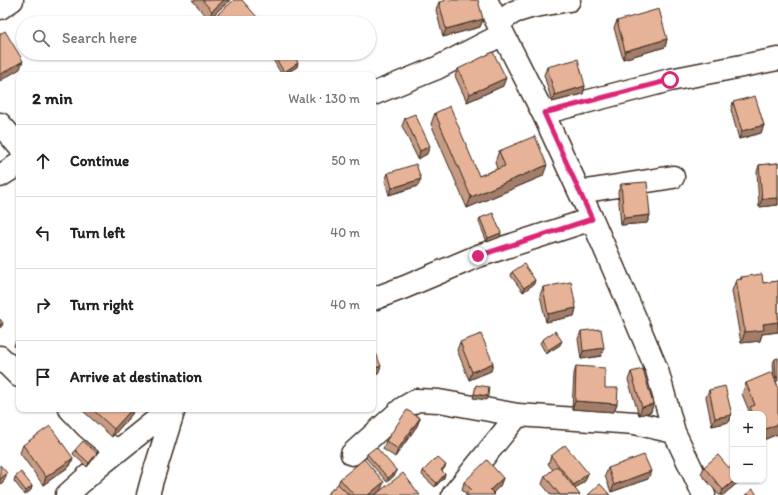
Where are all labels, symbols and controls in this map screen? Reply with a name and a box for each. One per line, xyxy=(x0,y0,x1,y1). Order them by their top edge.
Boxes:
search box xyxy=(16,16,376,60)
icon: search xyxy=(30,27,52,49)
text: Search here xyxy=(62,29,137,47)
route start xyxy=(661,71,679,89)
text: 2 min xyxy=(32,88,72,108)
text: Walk · 130 m xyxy=(288,91,360,106)
icon: ahead xyxy=(32,150,54,172)
text: Continue xyxy=(70,152,129,170)
text: 50 m xyxy=(331,153,360,168)
icon: left xyxy=(32,222,54,244)
text: Turn left xyxy=(70,224,125,242)
text: 40 m xyxy=(330,225,360,240)
route end xyxy=(469,247,487,265)
icon: right xyxy=(32,294,54,316)
text: Turn right xyxy=(70,296,134,314)
text: 40 m xyxy=(330,297,360,312)
icon: arrive xyxy=(32,366,54,388)
text: Arrive at destination xyxy=(70,368,202,386)
map controls xyxy=(730,411,766,483)
button: + xyxy=(730,411,766,447)
button: − xyxy=(730,447,766,483)

